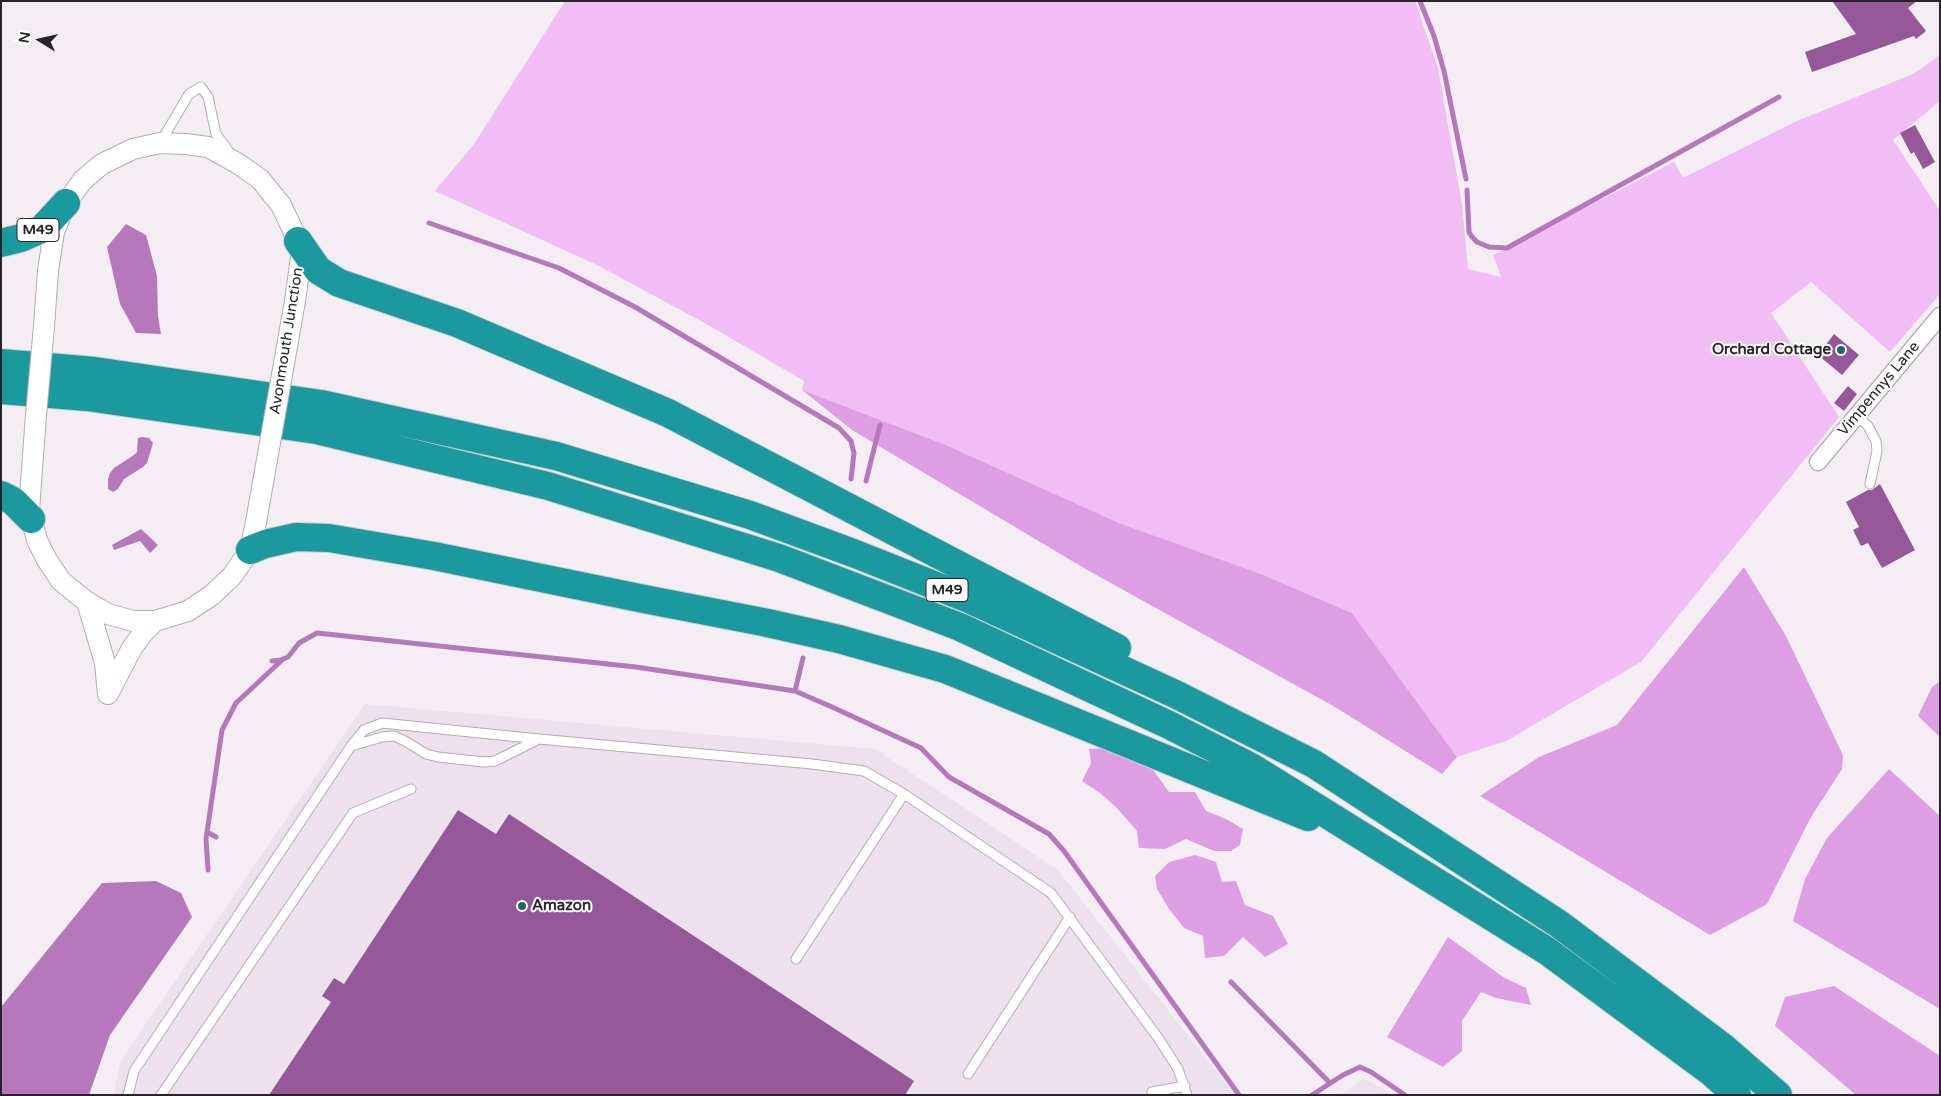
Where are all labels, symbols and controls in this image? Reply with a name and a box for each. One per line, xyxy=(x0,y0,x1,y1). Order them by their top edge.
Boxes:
north arrow xyxy=(15,15,65,65)
text: N xyxy=(15,30,34,44)
road number: M49 xyxy=(17,218,59,242)
street label: Avonmouth Junction xyxy=(266,266,308,416)
street label: Vimpennys Lane xyxy=(1834,338,1924,440)
place label: Orchard Cottage xyxy=(1712,341,1831,359)
marker: Orchard Cottage xyxy=(1835,344,1847,356)
road number: M49 xyxy=(926,578,968,602)
place label: Amazon xyxy=(532,897,591,915)
marker: Amazon xyxy=(516,900,528,912)

